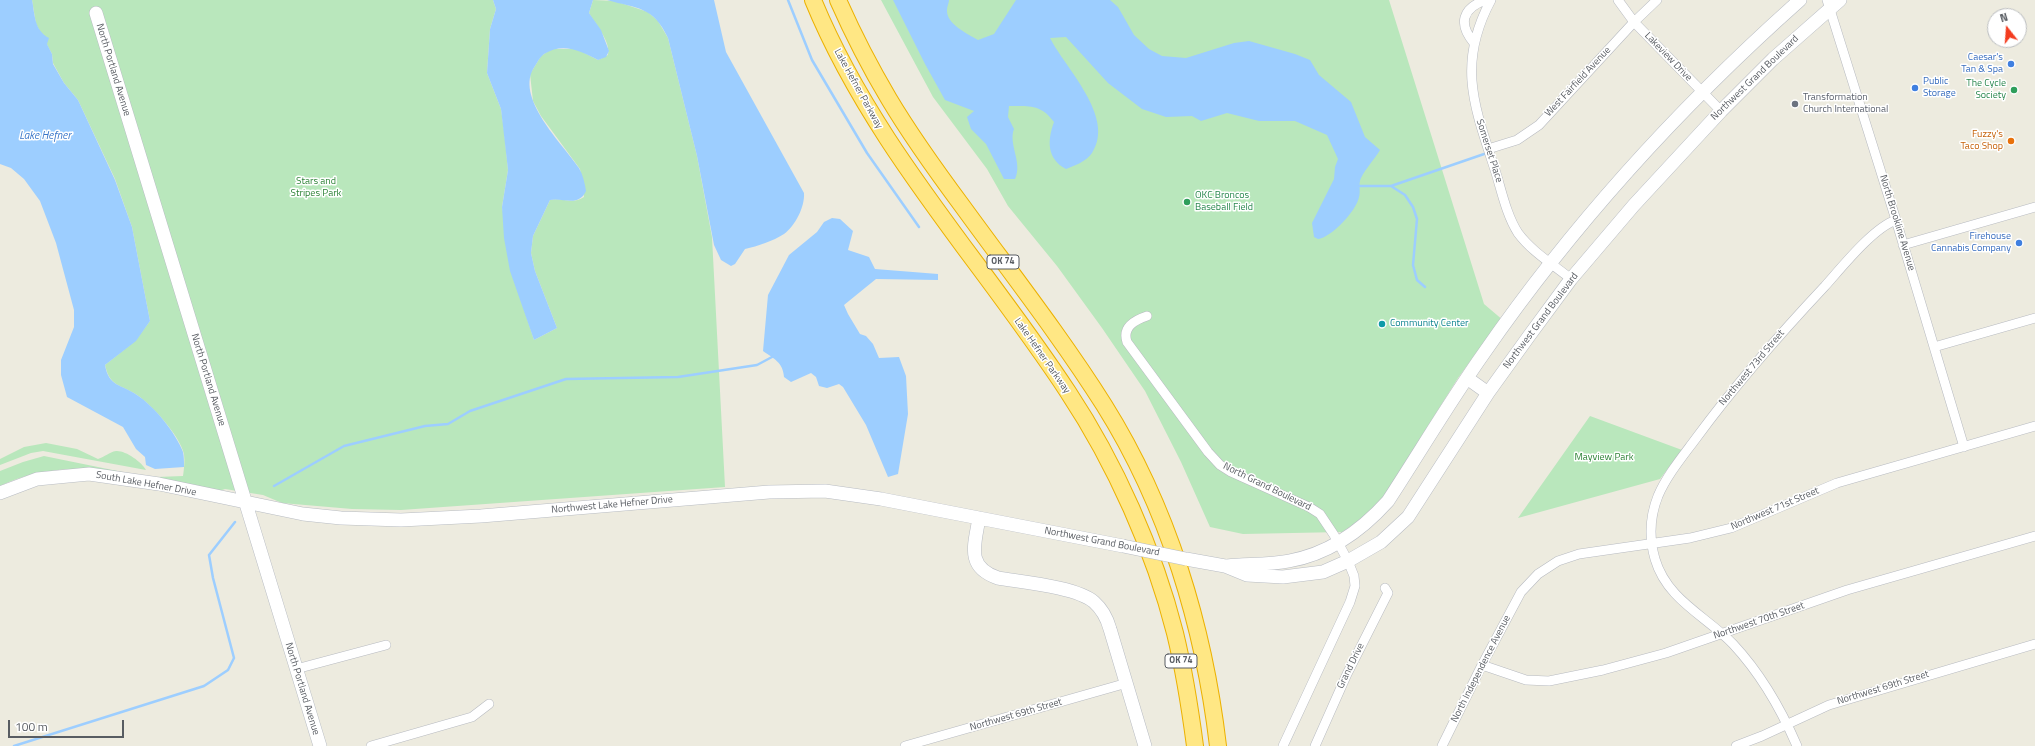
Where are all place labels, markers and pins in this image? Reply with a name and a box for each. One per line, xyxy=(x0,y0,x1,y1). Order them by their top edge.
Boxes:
place label: Caesar's Tan & Spa xyxy=(1961,52,2003,76)
marker: Caesar's Tan & Spa xyxy=(2006,59,2016,69)
place label: Public Storage xyxy=(1923,76,1956,100)
place label: The Cycle Society xyxy=(1966,78,2006,102)
marker: Public Storage xyxy=(1910,83,1920,93)
marker: The Cycle Society xyxy=(2009,85,2019,95)
place label: Transformation Church International xyxy=(1803,92,1888,116)
marker: Transformation Church International xyxy=(1790,99,1800,109)
place label: Fuzzy's Taco Shop xyxy=(1961,129,2003,152)
marker: Fuzzy's Taco Shop xyxy=(2006,136,2016,146)
place label: OKC Broncos Baseball Field xyxy=(1195,190,1253,214)
marker: OKC Broncos Baseball Field xyxy=(1182,197,1192,207)
place label: Firehouse Cannabis Company xyxy=(1931,231,2011,254)
marker: Firehouse Cannabis Company xyxy=(2014,238,2024,248)
place label: Community Center xyxy=(1390,318,1468,330)
marker: Community Center xyxy=(1377,319,1387,329)

